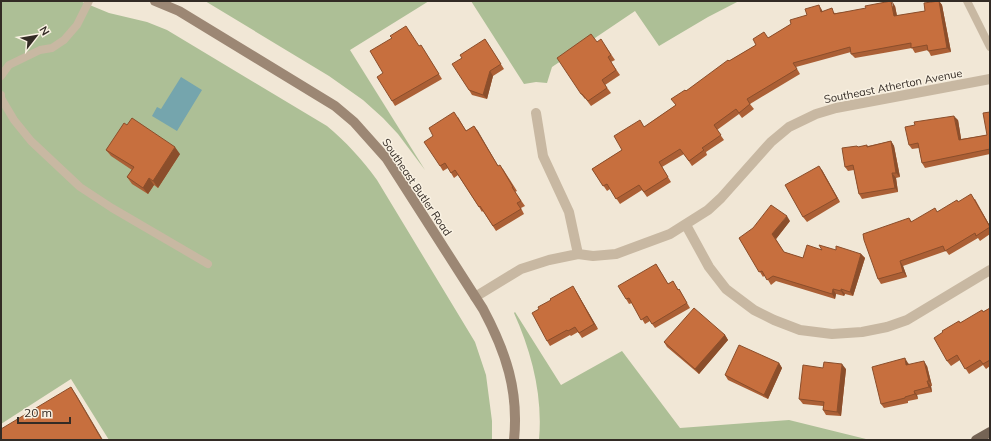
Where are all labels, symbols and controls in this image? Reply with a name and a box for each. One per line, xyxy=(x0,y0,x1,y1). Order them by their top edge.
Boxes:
north arrow xyxy=(16,16,56,56)
text: N xyxy=(36,24,53,38)
street label: Southeast Atherton Avenue xyxy=(823,66,963,106)
street label: Southeast Butler Road xyxy=(379,136,455,238)
scale bar xyxy=(18,399,70,425)
text: 20 m xyxy=(24,405,52,420)

